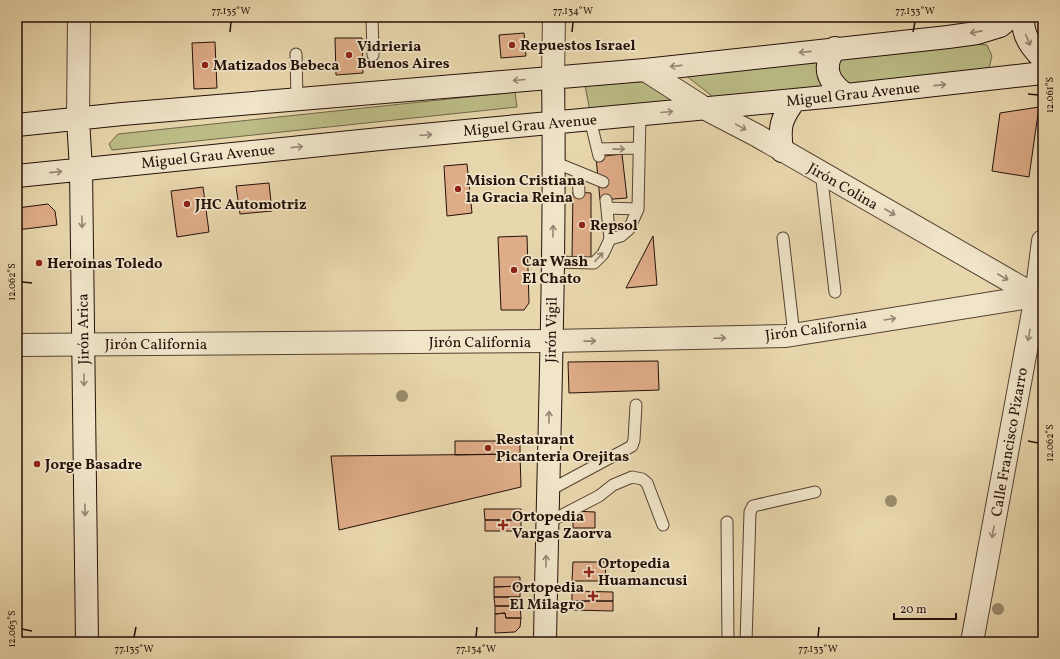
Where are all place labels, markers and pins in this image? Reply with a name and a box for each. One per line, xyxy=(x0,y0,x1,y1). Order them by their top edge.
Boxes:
place label: Repuestos Israel xyxy=(520,36,636,57)
place label: Vidrieria Buenos Aires xyxy=(357,37,450,75)
marker: Repuestos Israel xyxy=(507,40,517,50)
marker: Vidrieria Buenos Aires xyxy=(344,50,354,60)
place label: Matizados Bebeca xyxy=(213,56,339,77)
marker: Matizados Bebeca xyxy=(200,60,210,70)
place label: Mision Cristiana la Gracia Reina xyxy=(466,171,585,209)
marker: Mision Cristiana la Gracia Reina xyxy=(453,184,463,194)
place label: JHC Automotriz xyxy=(194,195,307,216)
marker: JHC Automotriz xyxy=(182,199,192,209)
place label: Repsol xyxy=(590,216,638,237)
marker: Repsol xyxy=(577,220,587,230)
place label: Car Wash El Chato xyxy=(522,252,589,290)
place label: Heroinas Toledo xyxy=(47,254,163,275)
marker: Heroinas Toledo xyxy=(34,258,44,268)
marker: Car Wash El Chato xyxy=(509,265,519,275)
place label: Restaurant Picanteria Orejitas xyxy=(496,430,629,468)
marker: Restaurant Picanteria Orejitas xyxy=(483,443,493,453)
place label: Jorge Basadre xyxy=(44,455,143,476)
marker: Jorge Basadre xyxy=(32,459,42,469)
place label: Ortopedia Vargas Zaorva xyxy=(512,507,612,545)
marker: Ortopedia Vargas Zaorva xyxy=(497,519,509,531)
place label: Ortopedia Huamancusi xyxy=(598,554,688,592)
marker: Ortopedia Huamancusi xyxy=(583,566,595,578)
place label: Ortopedia El Milagro xyxy=(510,578,584,616)
marker: Ortopedia El Milagro xyxy=(587,590,599,602)

